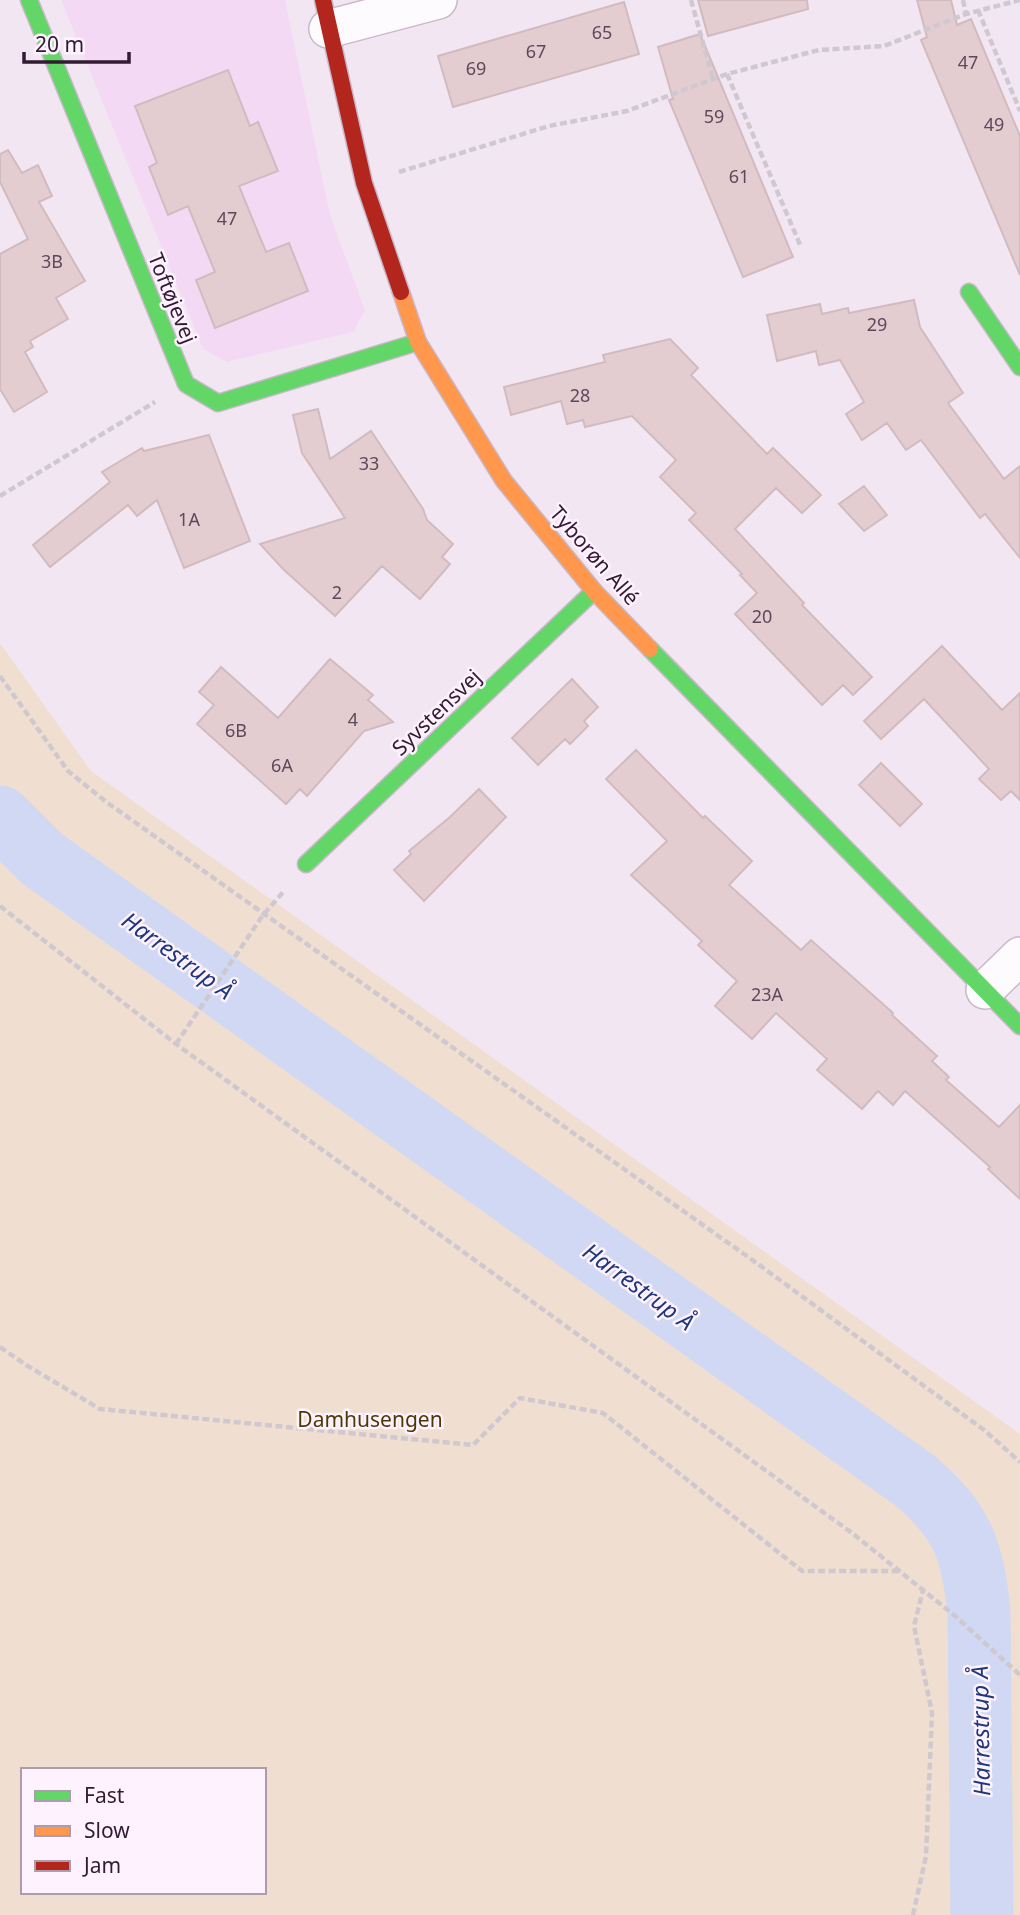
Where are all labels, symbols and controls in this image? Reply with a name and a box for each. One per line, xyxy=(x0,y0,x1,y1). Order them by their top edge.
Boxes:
house number: 65 xyxy=(592,20,612,44)
scale bar xyxy=(24,21,130,65)
text: 20 m xyxy=(35,30,84,58)
house number: 67 xyxy=(526,39,546,63)
house number: 47 xyxy=(958,50,978,74)
house number: 69 xyxy=(466,56,486,80)
house number: 59 xyxy=(704,104,724,128)
house number: 49 xyxy=(984,112,1004,136)
house number: 61 xyxy=(729,164,749,188)
house number: 47 xyxy=(217,206,237,230)
house number: 3B xyxy=(41,249,63,273)
street label: Toftøjevej xyxy=(142,249,204,347)
house number: 29 xyxy=(867,312,887,336)
house number: 28 xyxy=(570,383,590,407)
house number: 33 xyxy=(359,451,379,475)
street label: Tyborøn Allé xyxy=(544,499,646,611)
house number: 1A xyxy=(178,507,200,531)
house number: 2 xyxy=(332,580,342,604)
house number: 20 xyxy=(752,604,772,628)
street label: Syvstensvej xyxy=(386,663,486,761)
house number: 4 xyxy=(348,707,358,731)
house number: 6B xyxy=(225,718,247,742)
house number: 6A xyxy=(271,753,293,777)
water label: Harrestrup Å xyxy=(116,904,240,1006)
house number: 23A xyxy=(751,982,784,1006)
water label: Harrestrup Å xyxy=(577,1235,701,1337)
park label: Damhusengen xyxy=(297,1405,443,1433)
water label: Harrestrup Å xyxy=(963,1666,997,1796)
legend xyxy=(21,1768,266,1894)
text: Fast xyxy=(84,1781,125,1809)
text: Slow xyxy=(84,1816,130,1844)
text: Jam xyxy=(82,1851,121,1879)

